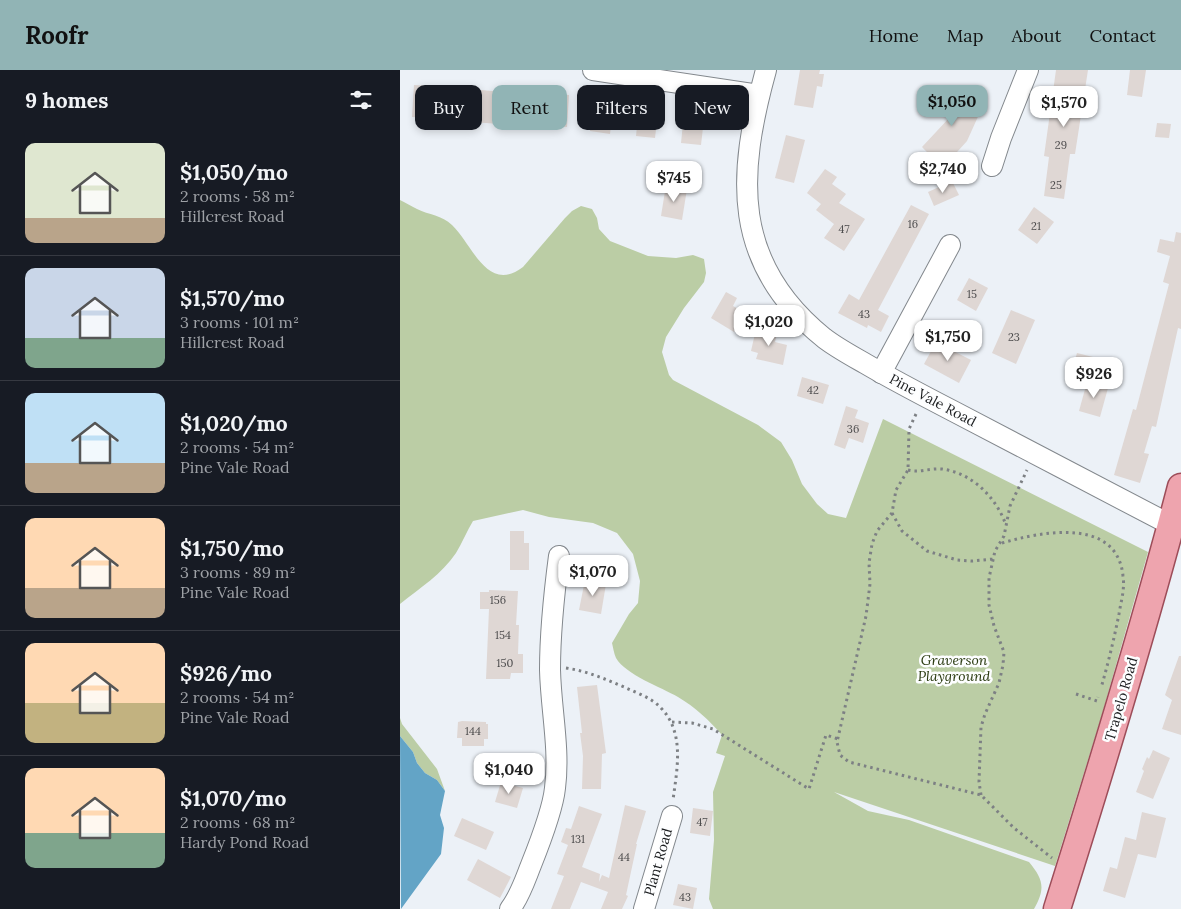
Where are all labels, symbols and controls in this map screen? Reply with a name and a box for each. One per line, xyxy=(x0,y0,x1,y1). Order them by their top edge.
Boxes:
text: Roofr xyxy=(25,20,89,51)
text: Home xyxy=(869,24,919,47)
text: Map xyxy=(947,24,983,47)
text: About xyxy=(1011,24,1061,47)
text: Contact xyxy=(1089,24,1156,47)
chip: Buy xyxy=(415,85,482,130)
chip: Rent xyxy=(492,85,567,130)
chip: Filters xyxy=(577,85,665,130)
chip: New xyxy=(675,85,749,130)
pin: $1,050 xyxy=(911,85,993,127)
pin: $1,570 xyxy=(1023,85,1105,128)
icon: filters xyxy=(347,86,375,114)
text: 9 homes xyxy=(25,87,108,114)
text: $1,050 xyxy=(928,91,976,111)
text: $1,570 xyxy=(1041,92,1087,112)
house number: 29 xyxy=(1055,138,1067,152)
pin: $2,740 xyxy=(902,152,984,194)
text: $2,740 xyxy=(919,158,967,178)
text: $1,050/mo xyxy=(180,159,288,186)
pin: $745 xyxy=(644,160,704,203)
icon: home xyxy=(65,163,125,223)
text: $745 xyxy=(657,167,691,187)
house number: 25 xyxy=(1050,178,1062,192)
text: 2 rooms · 58 m² xyxy=(180,186,295,206)
text: Hillcrest Road xyxy=(180,206,285,226)
house number: 16 xyxy=(908,217,918,231)
house number: 21 xyxy=(1031,219,1041,233)
house number: 47 xyxy=(838,222,850,236)
text: $1,570/mo xyxy=(180,285,285,312)
house number: 15 xyxy=(967,287,977,301)
icon: home xyxy=(65,288,125,348)
pin: $1,020 xyxy=(728,304,810,347)
house number: 43 xyxy=(858,307,870,321)
text: $1,020 xyxy=(745,311,793,331)
text: 3 rooms · 101 m² xyxy=(180,312,299,332)
pin: $1,750 xyxy=(907,320,989,362)
text: $1,750 xyxy=(925,326,971,346)
house number: 23 xyxy=(1008,330,1020,344)
text: Hillcrest Road xyxy=(180,332,285,352)
pin: $926 xyxy=(1064,356,1124,399)
text: $926 xyxy=(1076,363,1112,383)
street label: Pine Vale Road xyxy=(886,370,980,430)
house number: 42 xyxy=(807,383,819,397)
text: $1,020/mo xyxy=(180,410,288,437)
icon: home xyxy=(65,413,125,473)
house number: 36 xyxy=(847,422,859,436)
text: 2 rooms · 54 m² xyxy=(180,437,295,457)
text: Pine Vale Road xyxy=(180,457,289,477)
text: $1,750/mo xyxy=(180,535,284,562)
icon: home xyxy=(65,538,125,598)
pin: $1,070 xyxy=(552,554,634,597)
text: $1,070 xyxy=(569,561,617,581)
text: 3 rooms · 89 m² xyxy=(180,562,296,582)
text: Pine Vale Road xyxy=(180,582,289,602)
house number: 156 xyxy=(490,593,506,607)
house number: 154 xyxy=(495,628,511,642)
park label: Graverson Playground xyxy=(918,651,991,685)
street label: Trapelo Road xyxy=(1100,655,1142,743)
house number: 150 xyxy=(497,656,514,670)
text: $926/mo xyxy=(180,660,272,687)
icon: home xyxy=(65,663,125,723)
text: 2 rooms · 54 m² xyxy=(180,687,295,707)
text: Pine Vale Road xyxy=(180,707,289,727)
house number: 144 xyxy=(465,724,481,738)
pin: $1,040 xyxy=(468,752,550,795)
text: $1,040 xyxy=(485,759,533,779)
text: $1,070/mo xyxy=(180,785,286,812)
icon: home xyxy=(65,788,125,848)
text: 2 rooms · 68 m² xyxy=(180,812,295,832)
house number: 47 xyxy=(696,815,708,829)
street label: Plant Road xyxy=(640,826,676,898)
text: Hardy Pond Road xyxy=(180,832,309,852)
house number: 131 xyxy=(571,832,585,846)
house number: 44 xyxy=(618,850,630,864)
house number: 43 xyxy=(679,890,691,904)

